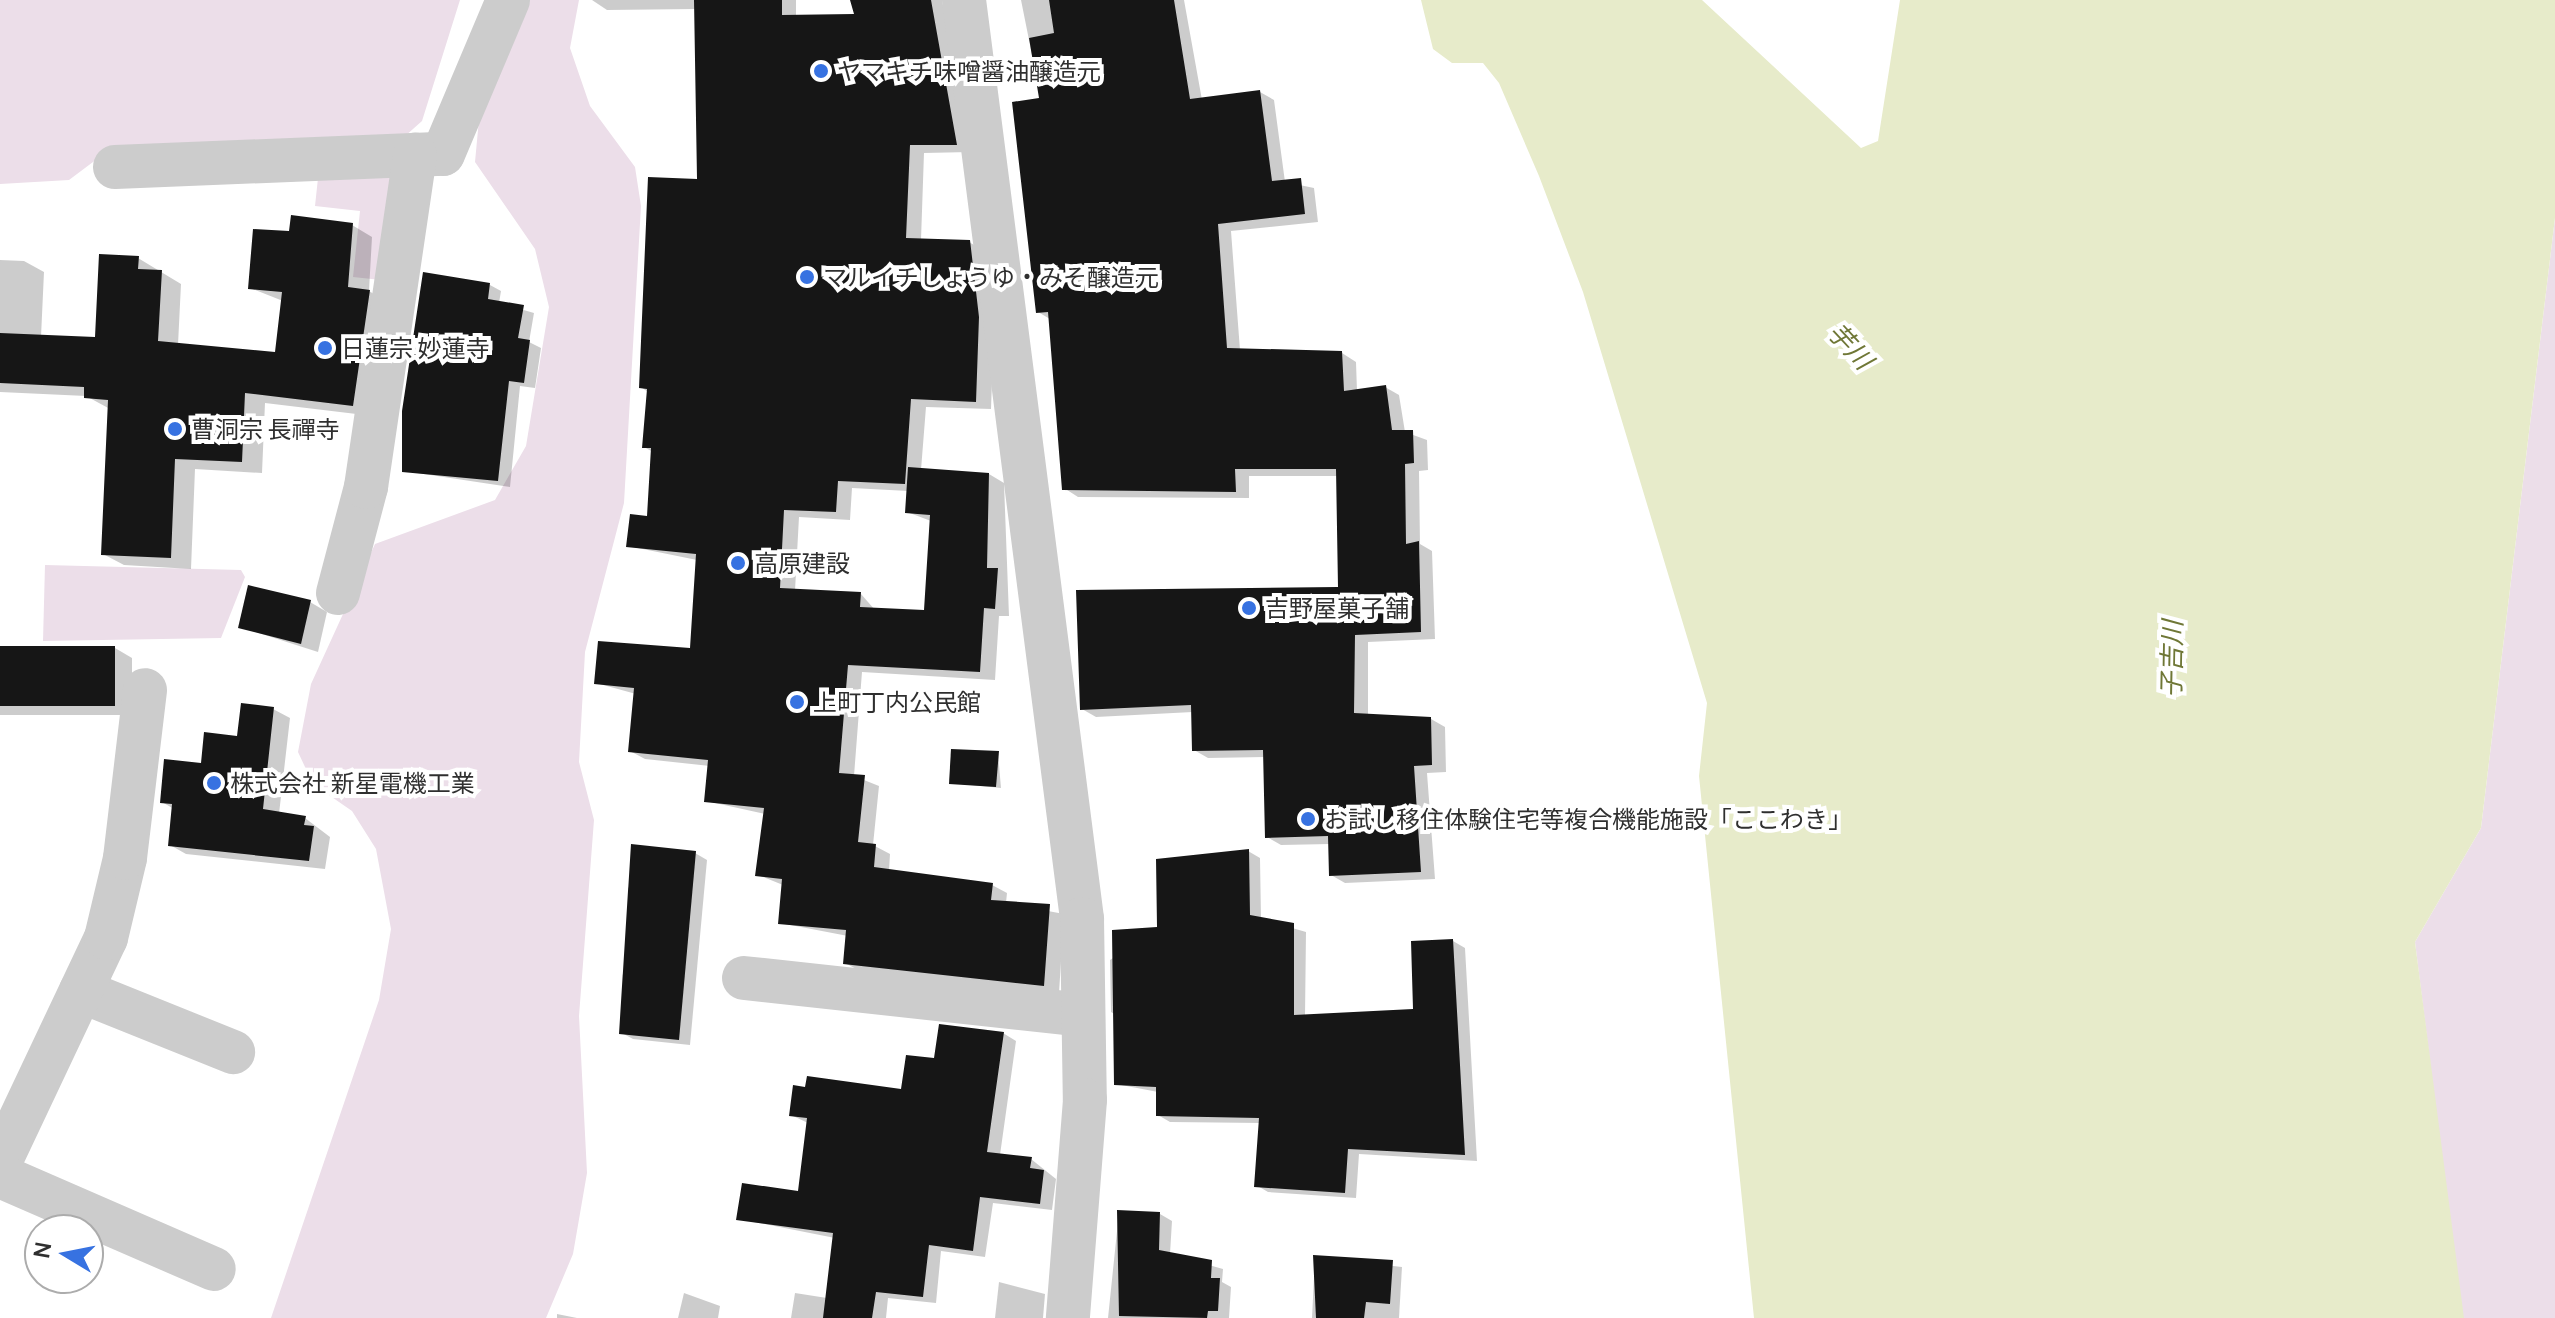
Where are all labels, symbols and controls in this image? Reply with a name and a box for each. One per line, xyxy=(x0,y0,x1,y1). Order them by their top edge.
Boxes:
place label: ヤマキチ味噌醤油醸造元 xyxy=(837,57,1101,85)
marker: ヤマキチ味噌醤油醸造元 xyxy=(812,62,830,80)
place label: マルイチしょうゆ・みそ醸造元 xyxy=(823,263,1159,291)
marker: マルイチしょうゆ・みそ醸造元 xyxy=(798,268,816,286)
water label: 芋川 xyxy=(1821,316,1879,376)
place label: 日蓮宗 妙蓮寺 xyxy=(341,334,490,362)
marker: 日蓮宗 妙蓮寺 xyxy=(316,339,334,357)
place label: 曹洞宗 長禪寺 xyxy=(191,415,340,443)
marker: 曹洞宗 長禪寺 xyxy=(166,420,184,438)
place label: 高原建設 xyxy=(754,549,850,577)
marker: 高原建設 xyxy=(729,554,747,572)
place label: 吉野屋菓子舗 xyxy=(1265,594,1409,622)
marker: 吉野屋菓子舗 xyxy=(1240,599,1258,617)
water label: 子吉川 xyxy=(2156,620,2188,698)
place label: 上町丁内公民館 xyxy=(813,688,981,716)
marker: 上町丁内公民館 xyxy=(788,693,806,711)
place label: 株式会社 新星電機工業 xyxy=(230,769,475,797)
marker: 株式会社 新星電機工業 xyxy=(205,774,223,792)
place label: お試し移住体験住宅等複合機能施設「ここわき」 xyxy=(1324,805,1852,833)
marker: お試し移住体験住宅等複合機能施設「ここわき」 xyxy=(1299,810,1317,828)
north arrow xyxy=(24,1214,104,1294)
text: N xyxy=(26,1240,58,1261)

